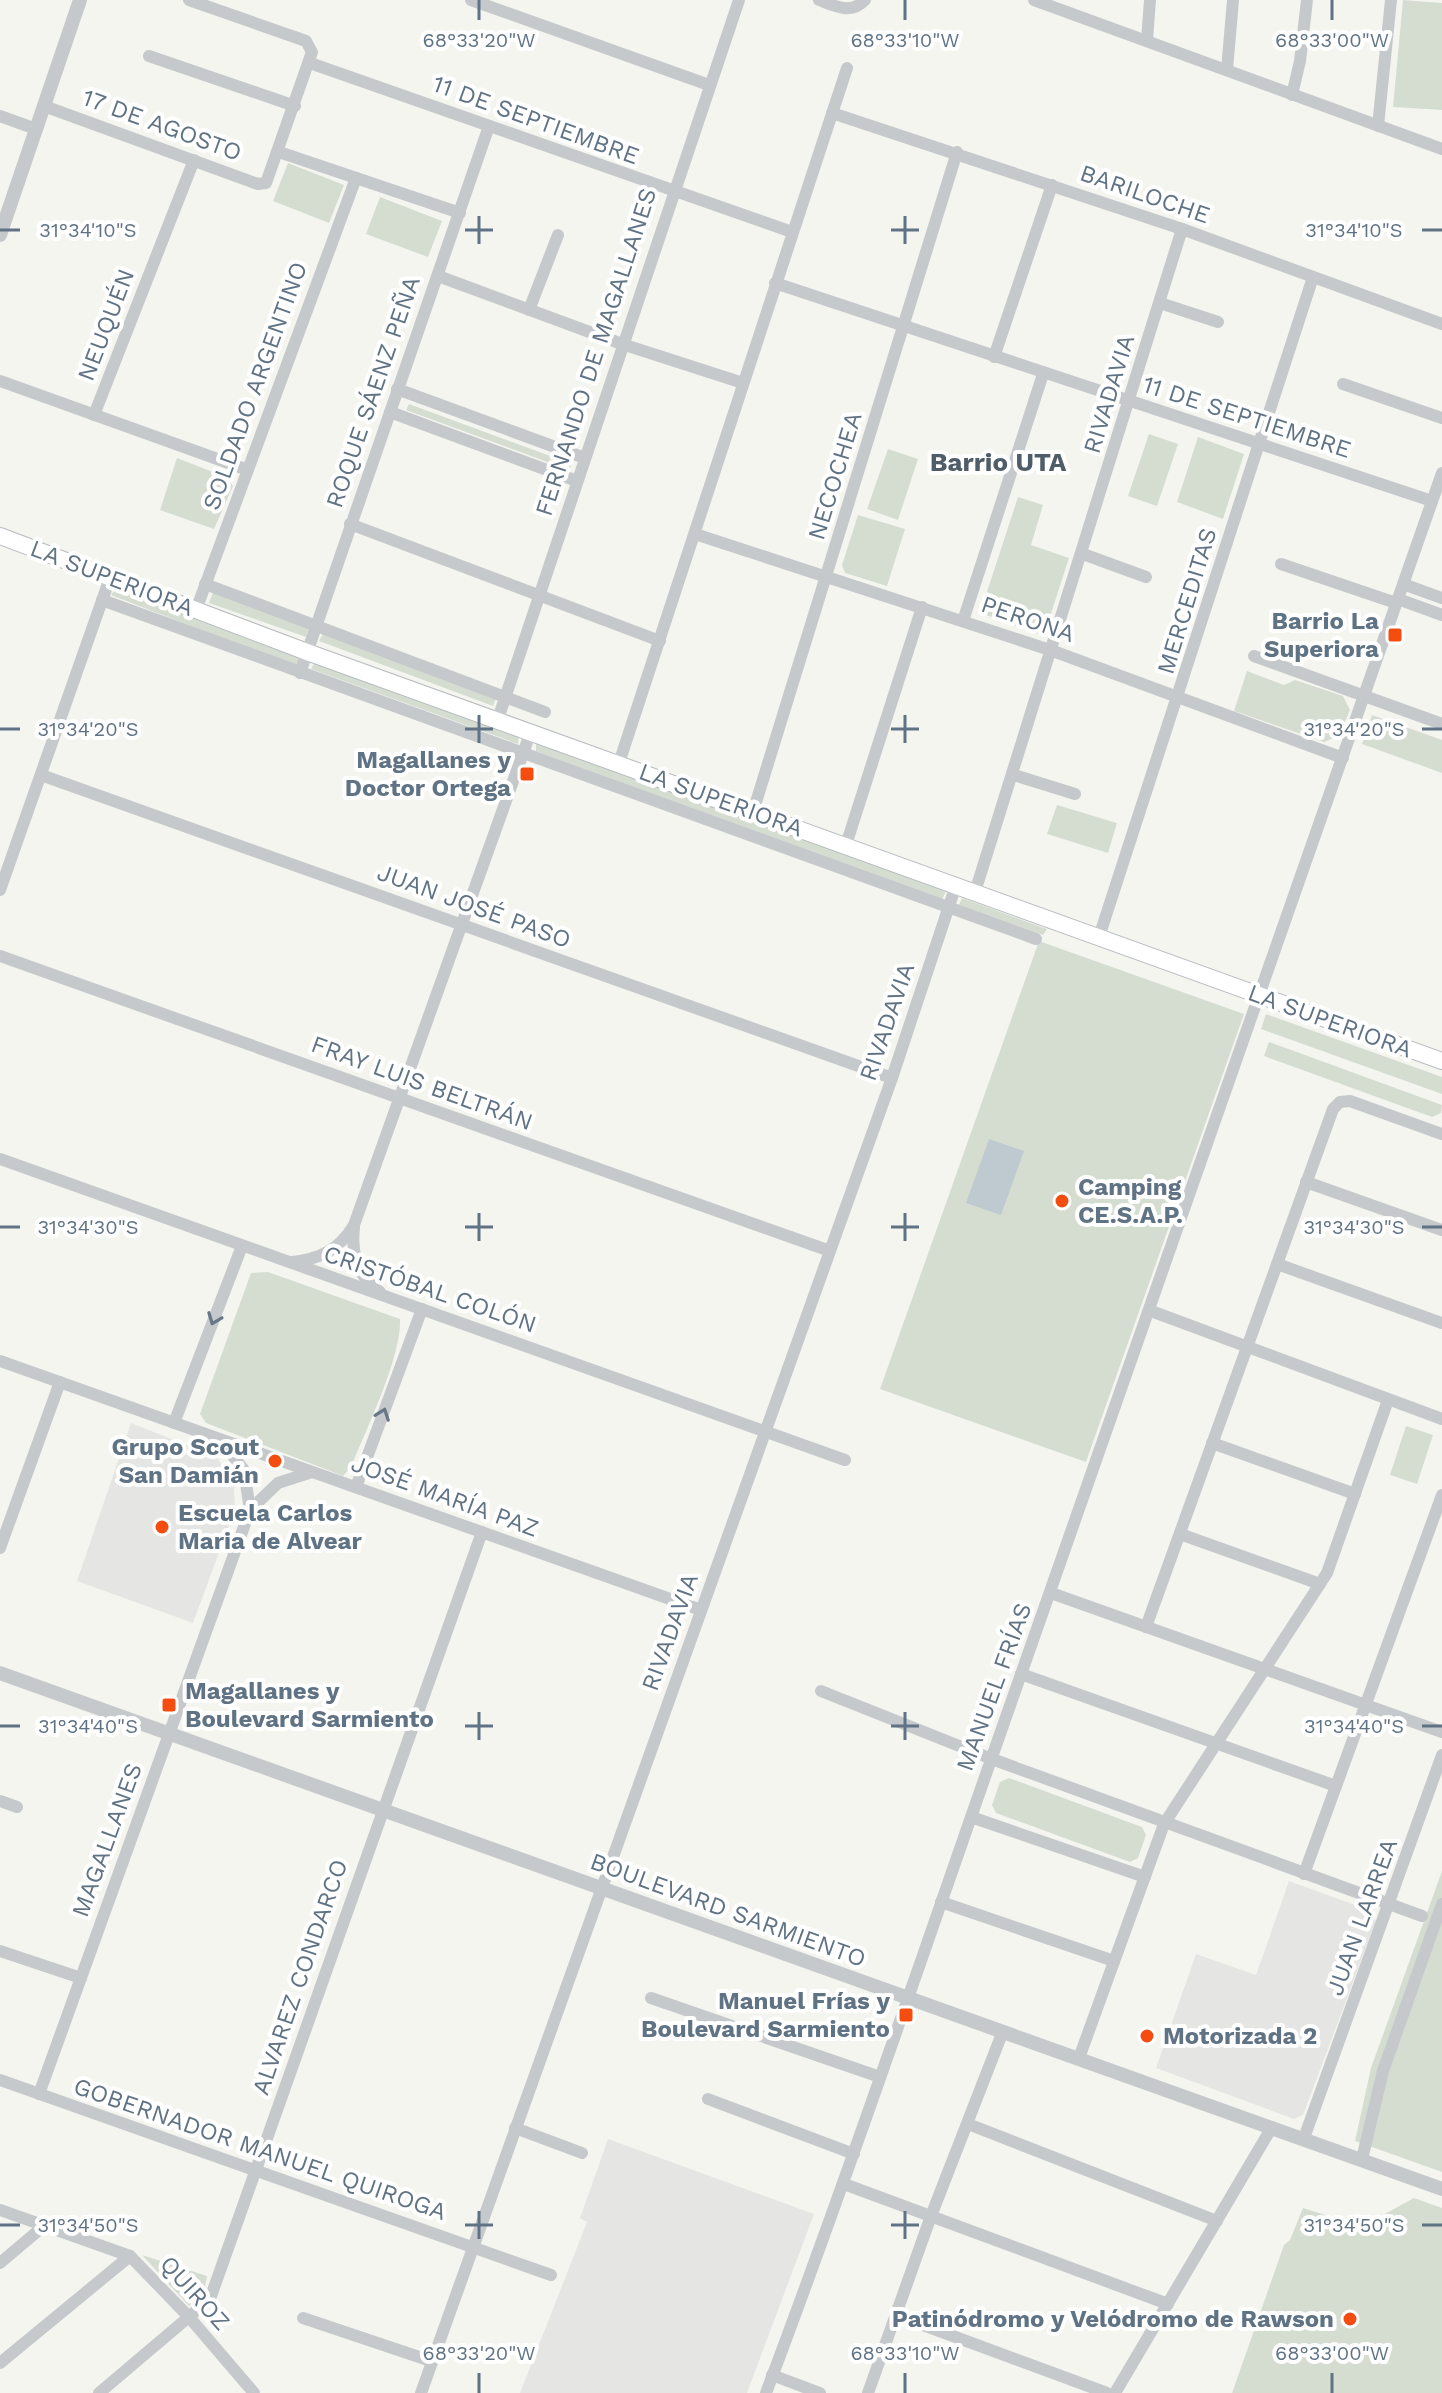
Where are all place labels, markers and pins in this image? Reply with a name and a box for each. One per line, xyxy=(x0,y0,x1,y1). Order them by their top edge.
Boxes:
place label: Barrio La Superiora xyxy=(1264,607,1379,663)
marker: Barrio La Superiora xyxy=(1386,626,1404,644)
place label: Magallanes y Doctor Ortega xyxy=(345,746,511,802)
marker: Magallanes y Doctor Ortega xyxy=(518,765,536,783)
place label: Camping CE.S.A.P. xyxy=(1078,1173,1183,1229)
marker: Camping CE.S.A.P. xyxy=(1053,1192,1071,1210)
place label: Grupo Scout San Damián xyxy=(111,1433,260,1489)
marker: Grupo Scout San Damián xyxy=(266,1452,284,1470)
place label: Escuela Carlos Maria de Alvear xyxy=(178,1499,363,1555)
marker: Escuela Carlos Maria de Alvear xyxy=(153,1518,171,1536)
place label: Magallanes y Boulevard Sarmiento xyxy=(185,1677,434,1733)
marker: Magallanes y Boulevard Sarmiento xyxy=(160,1696,178,1714)
place label: Manuel Frías y Boulevard Sarmiento xyxy=(641,1987,890,2043)
marker: Manuel Frías y Boulevard Sarmiento xyxy=(897,2006,915,2024)
place label: Motorizada 2 xyxy=(1163,2022,1317,2050)
marker: Motorizada 2 xyxy=(1138,2027,1156,2045)
place label: Patinódromo y Velódromo de Rawson xyxy=(892,2305,1334,2333)
marker: Patinódromo y Velódromo de Rawson xyxy=(1341,2310,1359,2328)

